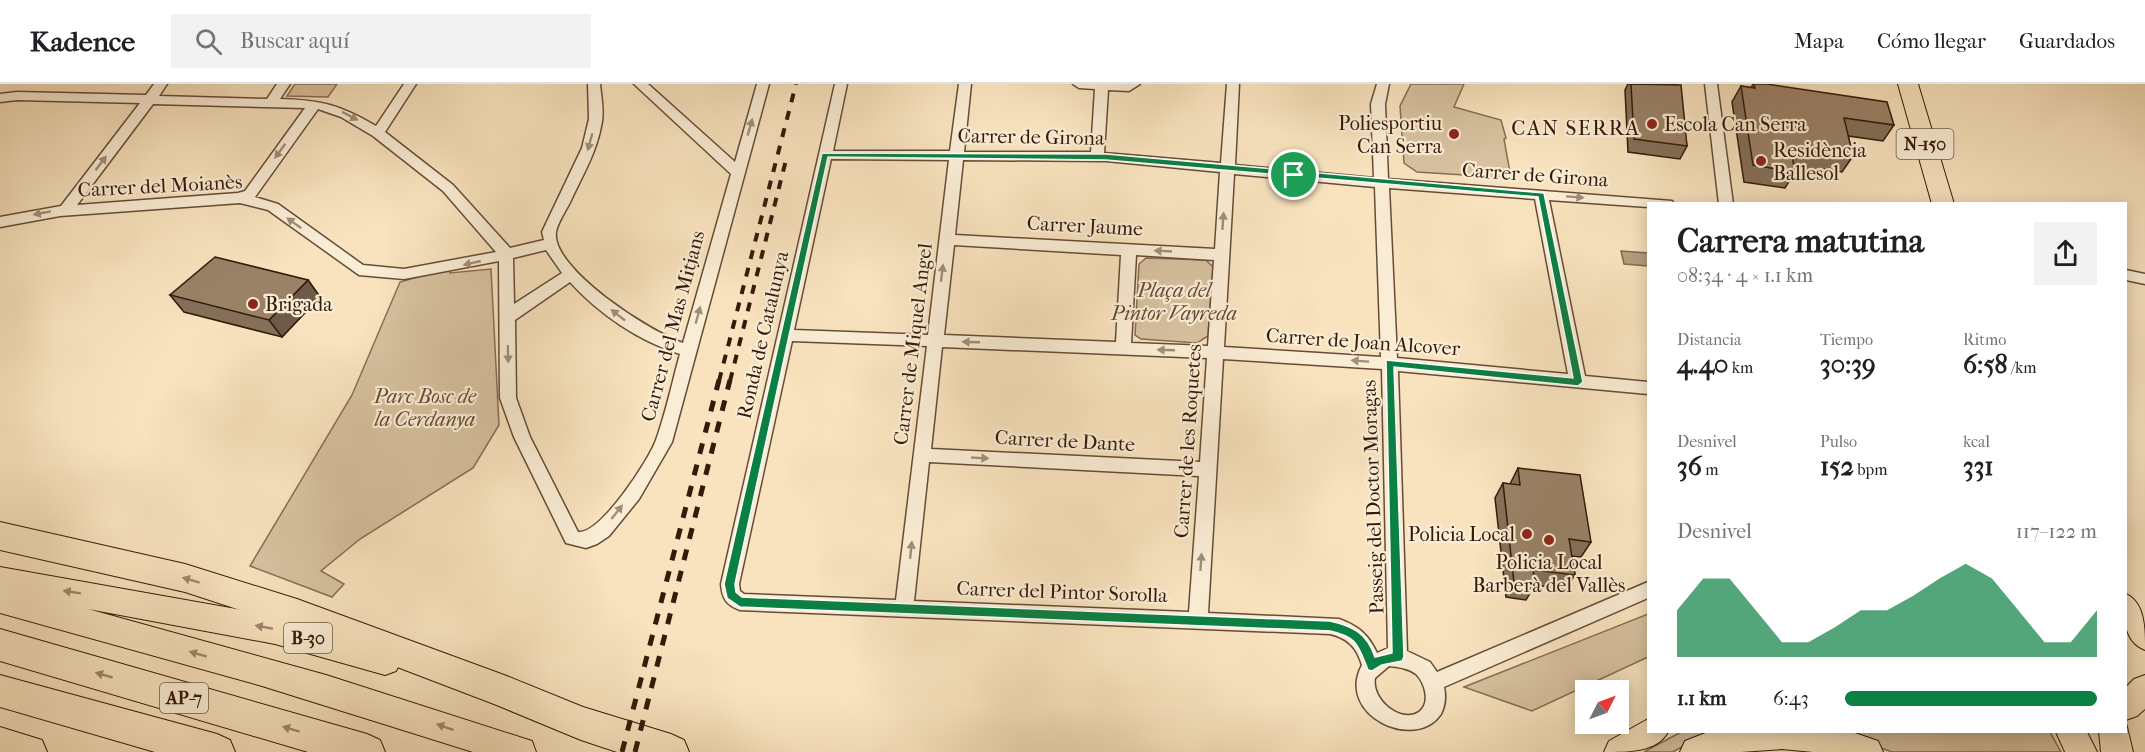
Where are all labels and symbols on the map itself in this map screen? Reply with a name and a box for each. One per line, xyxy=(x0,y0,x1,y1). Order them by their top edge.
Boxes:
one-way arrow xyxy=(341,111,358,121)
place label: Poliesportiu Can Serra xyxy=(1338,112,1443,158)
place label: Escola Can Serra xyxy=(1664,113,1807,136)
district label: CAN SERRA xyxy=(1511,116,1641,140)
marker: Escola Can Serra xyxy=(1645,117,1659,131)
one-way arrow xyxy=(746,118,755,136)
street label: Carrer de Girona xyxy=(957,124,1105,150)
marker: Poliesportiu Can Serra xyxy=(1447,127,1461,141)
road number: N-150 xyxy=(1896,129,1954,159)
one-way arrow xyxy=(585,133,595,151)
place label: Residència Ballesol xyxy=(1773,139,1867,185)
one-way arrow xyxy=(275,144,287,159)
pin xyxy=(1268,149,1319,200)
marker: Residència Ballesol xyxy=(1754,154,1768,168)
one-way arrow xyxy=(94,156,106,171)
street label: Carrer de Girona xyxy=(1461,158,1610,192)
street label: Carrer del Moianès xyxy=(77,170,243,202)
one-way arrow xyxy=(1565,192,1584,202)
one-way arrow xyxy=(33,209,52,218)
street label: Carrer Jaume xyxy=(1026,211,1144,241)
one-way arrow xyxy=(1219,211,1228,230)
one-way arrow xyxy=(286,217,301,229)
street label: Carrer del Mas Mitjans xyxy=(636,228,710,424)
street label: Carrer de Miquel Angel xyxy=(889,241,937,446)
one-way arrow xyxy=(1153,247,1172,256)
street label: Ronda de Catalunya xyxy=(732,248,794,421)
one-way arrow xyxy=(463,258,481,268)
one-way arrow xyxy=(938,263,947,282)
park label: Plaça del Pintor Vayreda xyxy=(1110,279,1237,325)
place label: Brigada xyxy=(265,293,333,316)
marker: Brigada xyxy=(246,297,260,311)
one-way arrow xyxy=(693,306,703,324)
one-way arrow xyxy=(610,310,625,322)
street label: Carrer de Joan Alcover xyxy=(1265,324,1461,360)
one-way arrow xyxy=(961,338,980,347)
street label: Carrer de les Roquetes xyxy=(1170,343,1206,539)
one-way arrow xyxy=(503,345,512,364)
one-way arrow xyxy=(1156,346,1175,355)
one-way arrow xyxy=(1351,357,1370,366)
street label: Passeig del Doctor Moragas xyxy=(1357,379,1389,615)
park label: Parc Bosc de la Cerdanya xyxy=(373,385,477,431)
street label: Carrer de Dante xyxy=(994,426,1136,456)
one-way arrow xyxy=(970,454,989,463)
one-way arrow xyxy=(611,504,624,520)
place label: Policia Local xyxy=(1408,523,1515,546)
marker: Policia Local xyxy=(1520,527,1534,541)
marker: Policia Local Barberà del Vallès xyxy=(1542,533,1556,547)
one-way arrow xyxy=(906,541,916,560)
place label: Policia Local Barberà del Vallès xyxy=(1473,551,1625,597)
one-way arrow xyxy=(1197,552,1206,571)
one-way arrow xyxy=(182,575,200,584)
street label: Carrer del Pintor Sorolla xyxy=(956,577,1169,607)
one-way arrow xyxy=(62,588,81,597)
one-way arrow xyxy=(254,622,273,631)
road number: B-30 xyxy=(284,623,332,653)
one-way arrow xyxy=(188,649,206,658)
one-way arrow xyxy=(95,670,113,679)
north arrow xyxy=(1575,680,1629,734)
road number: AP-7 xyxy=(160,683,208,713)
one-way arrow xyxy=(436,721,454,731)
one-way arrow xyxy=(282,724,300,733)

